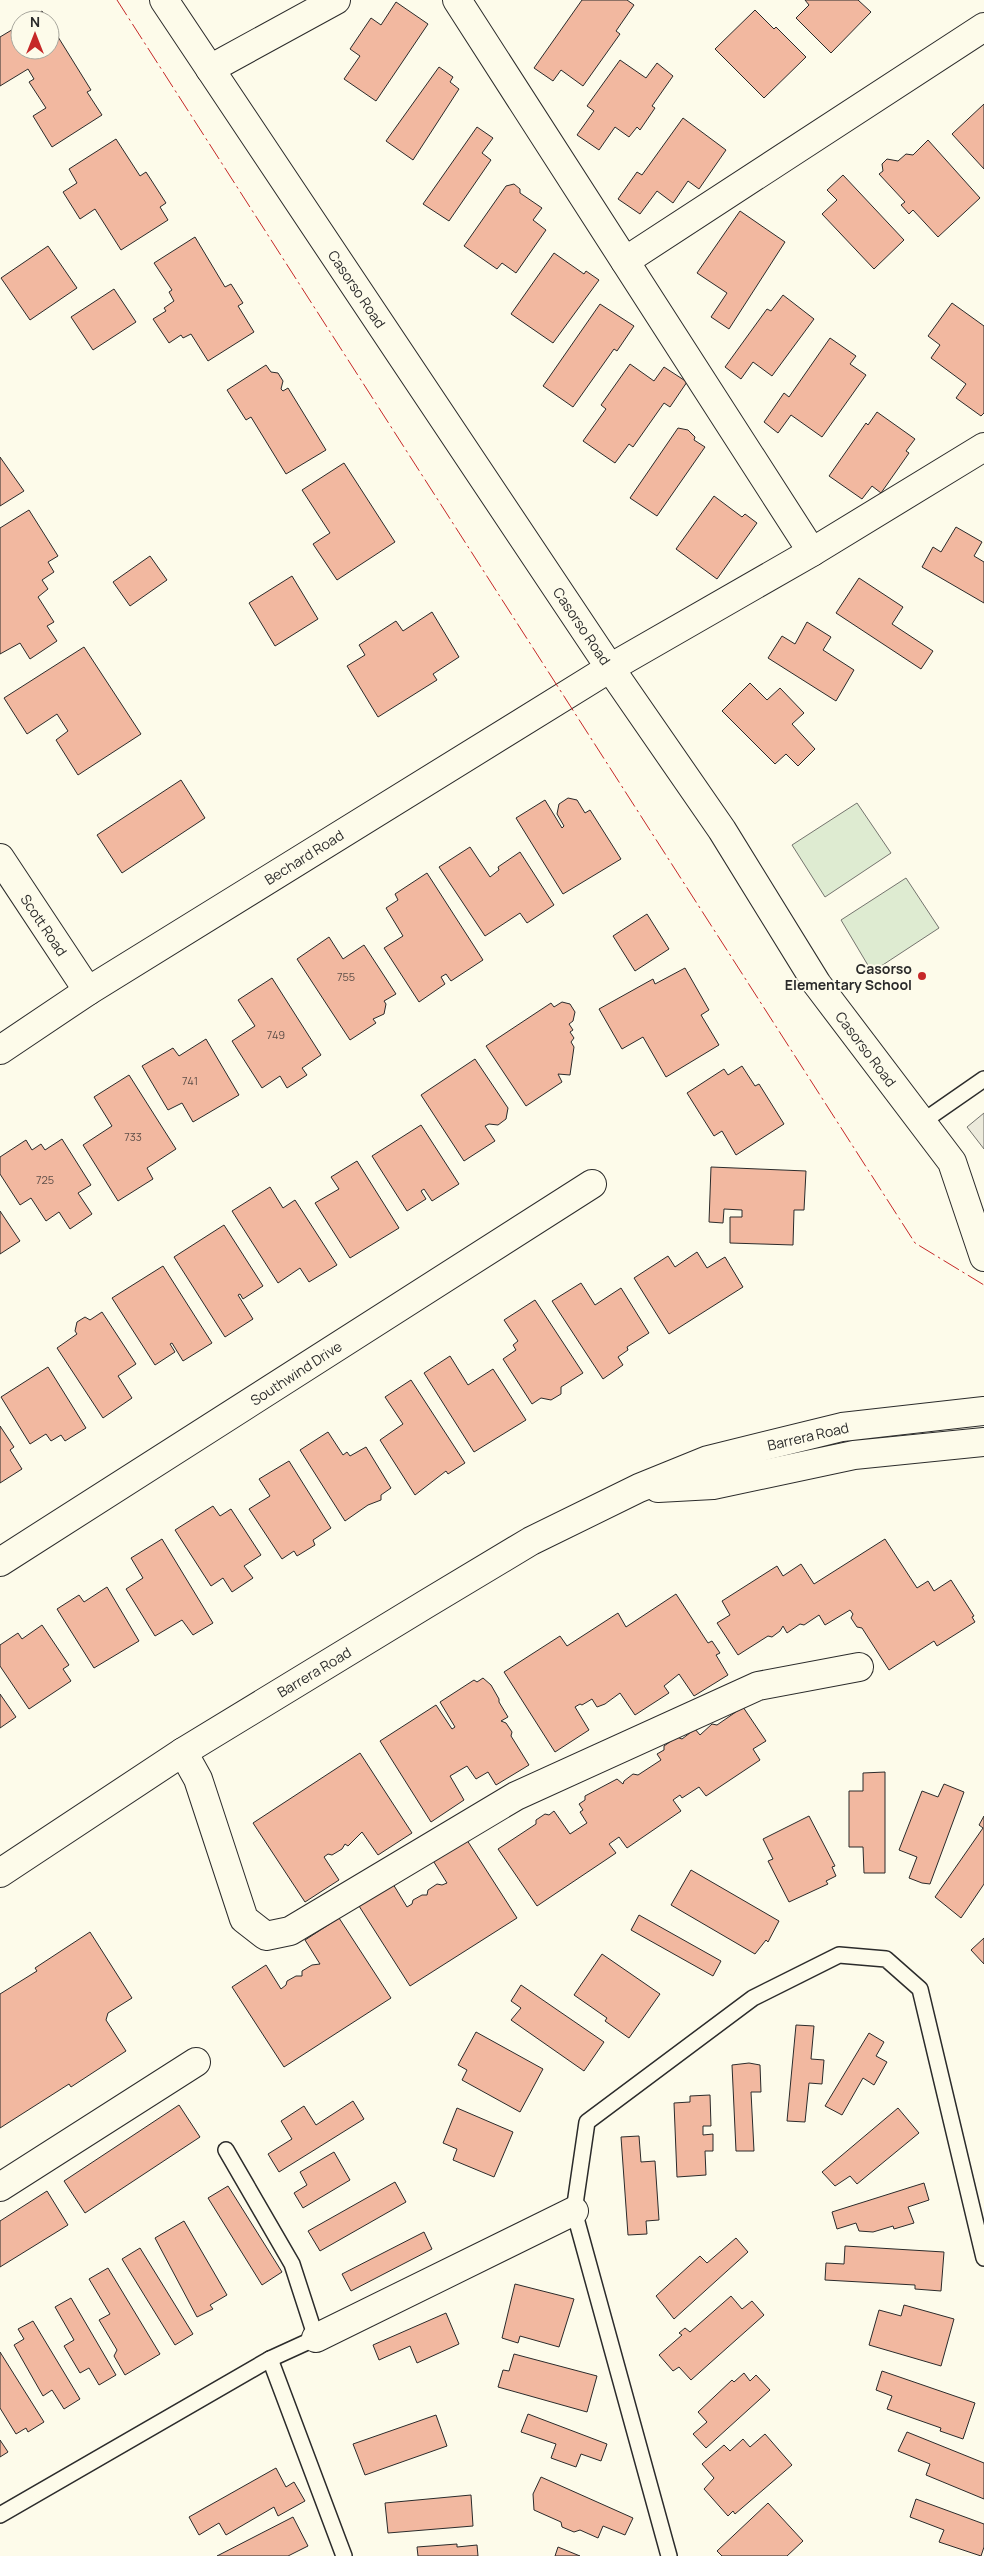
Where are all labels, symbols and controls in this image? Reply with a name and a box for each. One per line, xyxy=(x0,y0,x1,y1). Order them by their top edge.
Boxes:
north arrow xyxy=(10,10,60,60)
text: N xyxy=(30,12,40,31)
street label: Casorso Road xyxy=(324,246,390,332)
street label: Casorso Road xyxy=(549,583,615,669)
street label: Bechard Road xyxy=(261,825,347,889)
street label: Scott Road xyxy=(16,890,72,960)
place label: Casorso Elementary School xyxy=(785,959,912,994)
house number: 755 xyxy=(337,969,355,984)
marker: Casorso Elementary School xyxy=(916,970,928,982)
street label: Casorso Road xyxy=(831,1007,901,1091)
house number: 749 xyxy=(267,1027,285,1042)
house number: 741 xyxy=(182,1073,198,1088)
house number: 733 xyxy=(124,1129,142,1144)
house number: 725 xyxy=(36,1172,54,1187)
street label: Southwind Drive xyxy=(247,1336,345,1410)
street label: Barrera Road xyxy=(765,1417,851,1455)
street label: Barrera Road xyxy=(274,1642,354,1702)

